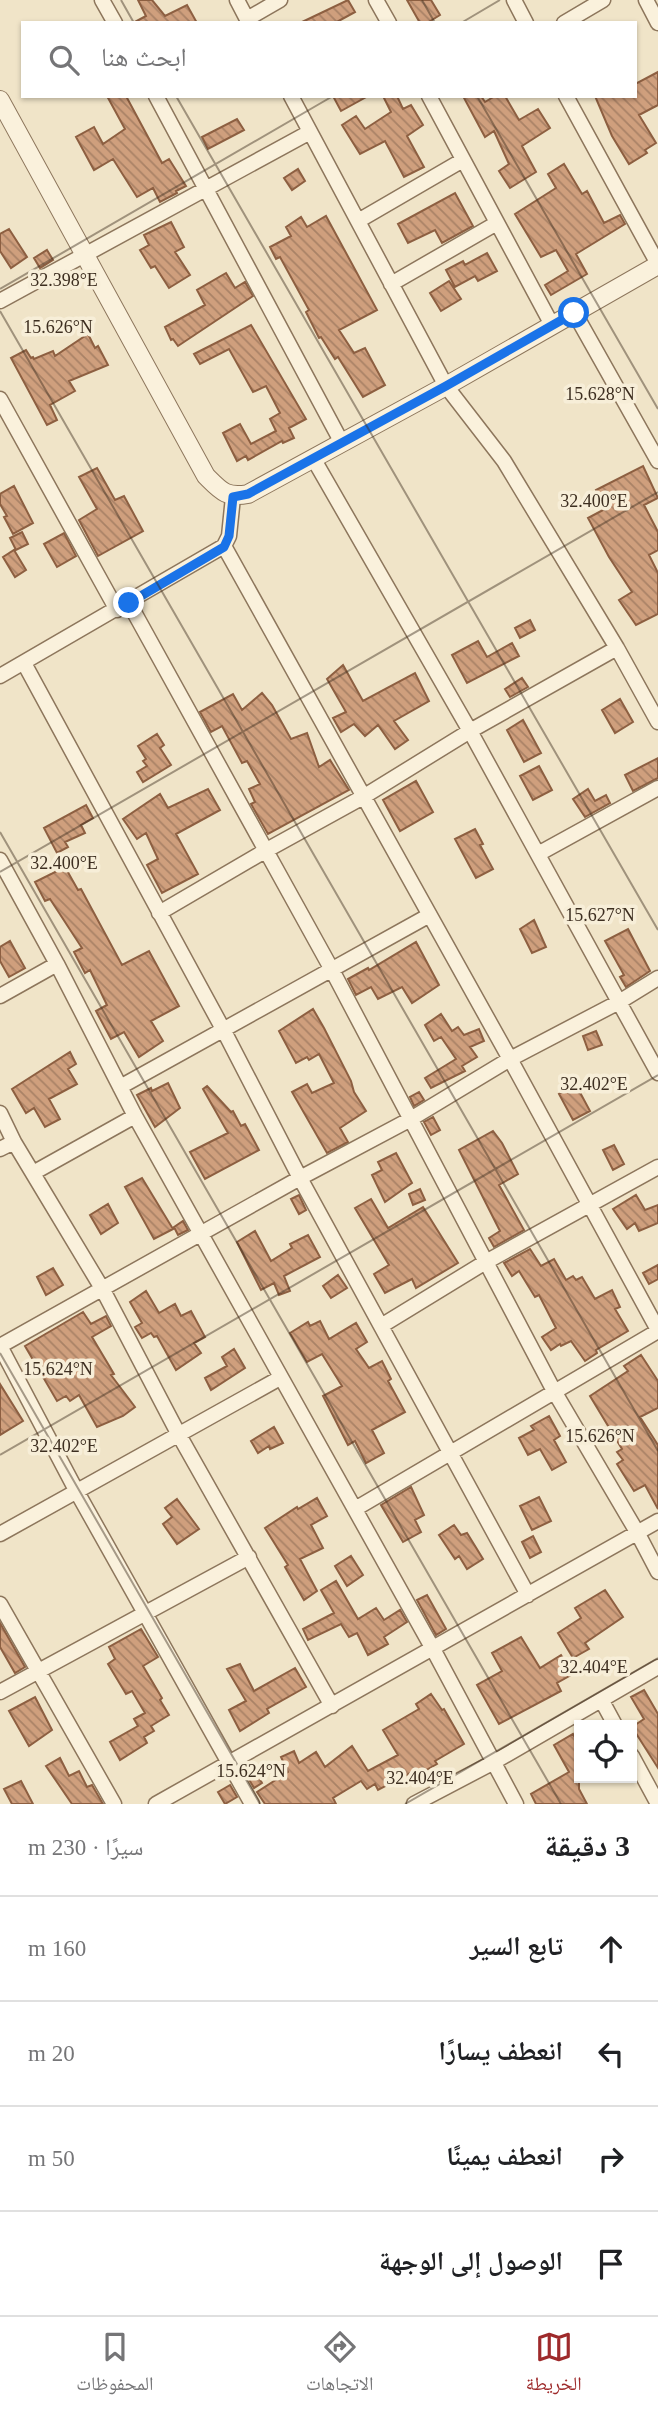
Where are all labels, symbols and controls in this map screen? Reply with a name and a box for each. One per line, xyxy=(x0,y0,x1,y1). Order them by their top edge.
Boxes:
search box xyxy=(21,21,637,98)
icon: search xyxy=(45,41,83,79)
text: ابحث هنا xyxy=(101,43,187,72)
text: 32.398°E xyxy=(30,270,98,290)
route start xyxy=(558,297,589,328)
text: 15.626°N xyxy=(23,317,93,337)
text: 15.628°N xyxy=(565,384,635,404)
text: 32.400°E xyxy=(560,491,628,511)
route end xyxy=(113,587,144,618)
text: 32.400°E xyxy=(30,853,98,873)
text: 15.627°N xyxy=(565,905,635,925)
text: 32.402°E xyxy=(560,1074,628,1094)
text: 15.624°N xyxy=(23,1359,93,1379)
text: 15.626°N xyxy=(565,1426,635,1446)
text: 32.402°E xyxy=(30,1436,98,1456)
text: 32.404°E xyxy=(560,1657,628,1677)
map controls xyxy=(574,1720,637,1783)
button: locate xyxy=(574,1720,637,1783)
text: 15.624°N xyxy=(216,1761,286,1781)
text: 32.404°E xyxy=(386,1768,454,1788)
text: 3 دقيقة xyxy=(545,1829,630,1862)
text: سيرًا · 230 m xyxy=(28,1835,143,1860)
icon: ahead xyxy=(592,1930,630,1968)
text: تابع السير xyxy=(470,1932,563,1961)
text: 160 m xyxy=(28,1936,86,1961)
icon: left xyxy=(592,2035,630,2073)
text: انعطف يسارًا xyxy=(439,2037,563,2066)
text: 20 m xyxy=(28,2041,75,2066)
icon: right xyxy=(592,2140,630,2178)
text: انعطف يمينًا xyxy=(446,2142,563,2171)
text: 50 m xyxy=(28,2146,75,2171)
icon: arrive xyxy=(592,2245,630,2283)
text: الوصول إلى الوجهة xyxy=(379,2247,563,2276)
tab: المحفوظات xyxy=(76,2328,154,2402)
tab: الاتجاهات xyxy=(306,2328,373,2402)
tab: الخريطة xyxy=(526,2328,582,2402)

